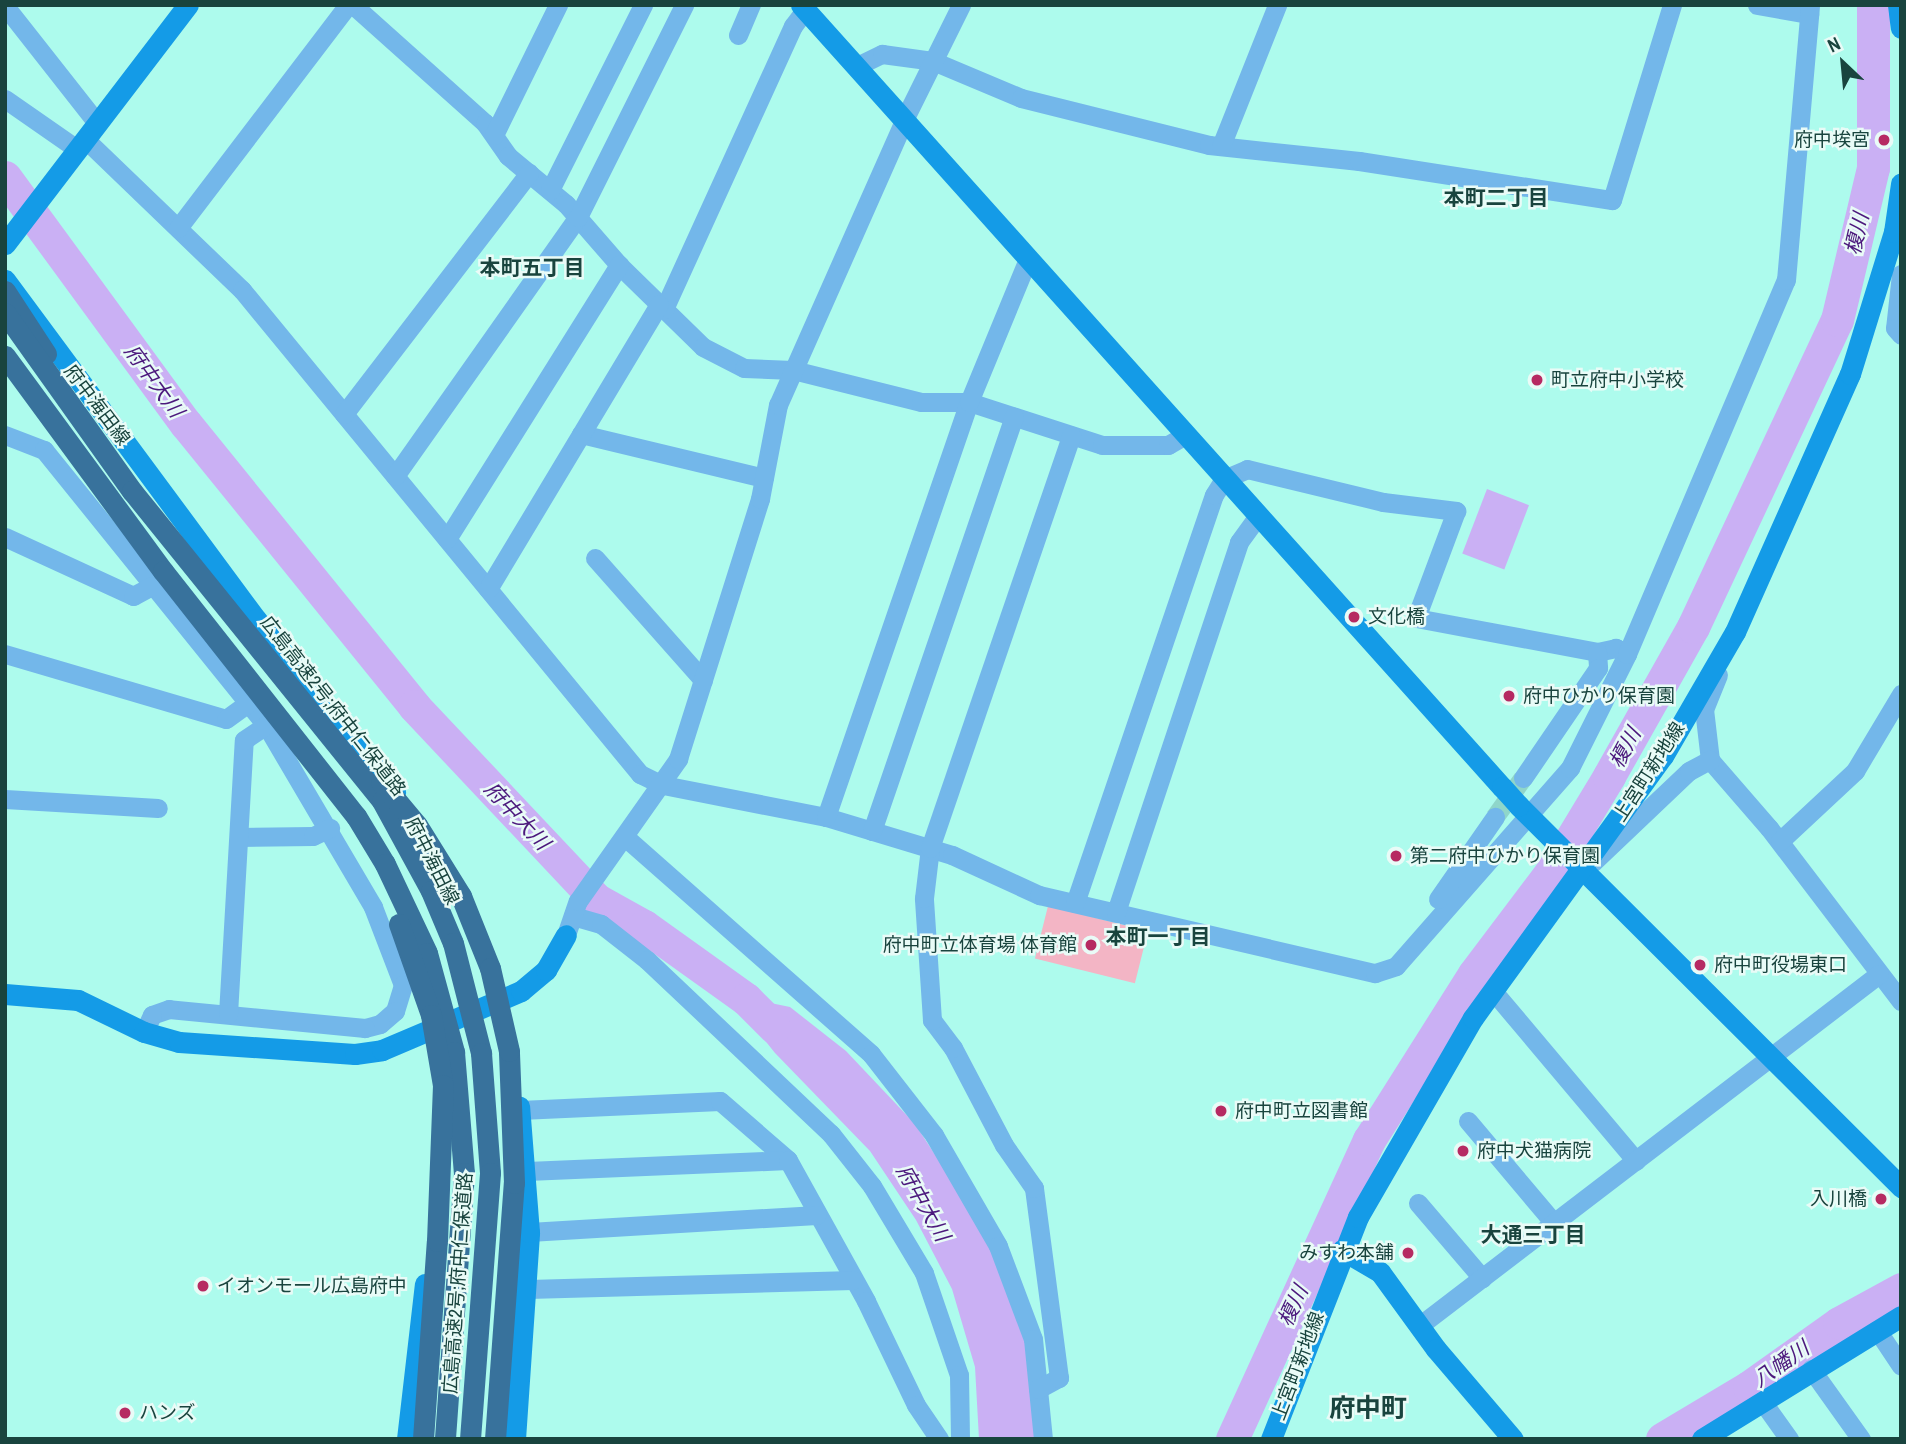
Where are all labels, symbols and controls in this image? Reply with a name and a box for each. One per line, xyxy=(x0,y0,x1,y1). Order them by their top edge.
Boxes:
north arrow xyxy=(1808,28,1878,98)
text: N xyxy=(1823,30,1845,58)
place label: 府中埃宮 xyxy=(1794,129,1870,151)
marker: 府中埃宮 xyxy=(1876,132,1892,148)
district label: 本町二丁目 xyxy=(1444,185,1548,211)
water label: 榎川 xyxy=(1840,211,1874,257)
district label: 本町五丁目 xyxy=(480,255,584,281)
water label: 府中大川 xyxy=(119,340,189,422)
street label: 府中海田線 xyxy=(59,360,135,450)
place label: 町立府中小学校 xyxy=(1551,369,1684,391)
marker: 町立府中小学校 xyxy=(1529,372,1545,388)
place label: 文化橋 xyxy=(1368,606,1425,628)
marker: 文化橋 xyxy=(1346,609,1362,625)
street label: 広島高速2号;府中仁保道路 xyxy=(256,612,410,800)
place label: 府中ひかり保育園 xyxy=(1523,685,1675,707)
marker: 府中ひかり保育園 xyxy=(1501,688,1517,704)
street label: 上宮町新地線 xyxy=(1608,718,1690,826)
water label: 榎川 xyxy=(1604,724,1646,772)
water label: 府中大川 xyxy=(479,777,555,855)
street label: 府中海田線 xyxy=(400,814,464,908)
place label: 第二府中ひかり保育園 xyxy=(1410,845,1600,867)
marker: 第二府中ひかり保育園 xyxy=(1388,848,1404,864)
district label: 本町一丁目 xyxy=(1106,924,1210,950)
place label: 府中町立体育場 体育館 xyxy=(883,934,1077,956)
marker: 府中町立体育場 体育館 xyxy=(1083,937,1099,953)
place label: 府中町役場東口 xyxy=(1714,954,1847,976)
marker: 府中町役場東口 xyxy=(1692,957,1708,973)
place label: 府中町立図書館 xyxy=(1235,1100,1368,1122)
marker: 府中町立図書館 xyxy=(1213,1103,1229,1119)
place label: 府中犬猫病院 xyxy=(1477,1140,1591,1162)
marker: 府中犬猫病院 xyxy=(1455,1143,1471,1159)
water label: 府中大川 xyxy=(891,1160,955,1246)
street label: 広島高速2号;府中仁保道路 xyxy=(439,1171,477,1395)
place label: 入川橋 xyxy=(1810,1188,1867,1210)
marker: 入川橋 xyxy=(1873,1191,1889,1207)
district label: 大通三丁目 xyxy=(1481,1222,1585,1248)
place label: みすわ本舗 xyxy=(1299,1242,1394,1264)
marker: みすわ本舗 xyxy=(1400,1245,1416,1261)
place label: イオンモール広島府中 xyxy=(217,1275,407,1297)
marker: イオンモール広島府中 xyxy=(195,1278,211,1294)
water label: 榎川 xyxy=(1273,1282,1313,1330)
street label: 上宮町新地線 xyxy=(1267,1309,1329,1423)
water label: 八幡川 xyxy=(1748,1336,1814,1392)
district label: 府中町 xyxy=(1329,1392,1407,1424)
place label: ハンズ xyxy=(139,1402,196,1424)
marker: ハンズ xyxy=(117,1405,133,1421)

